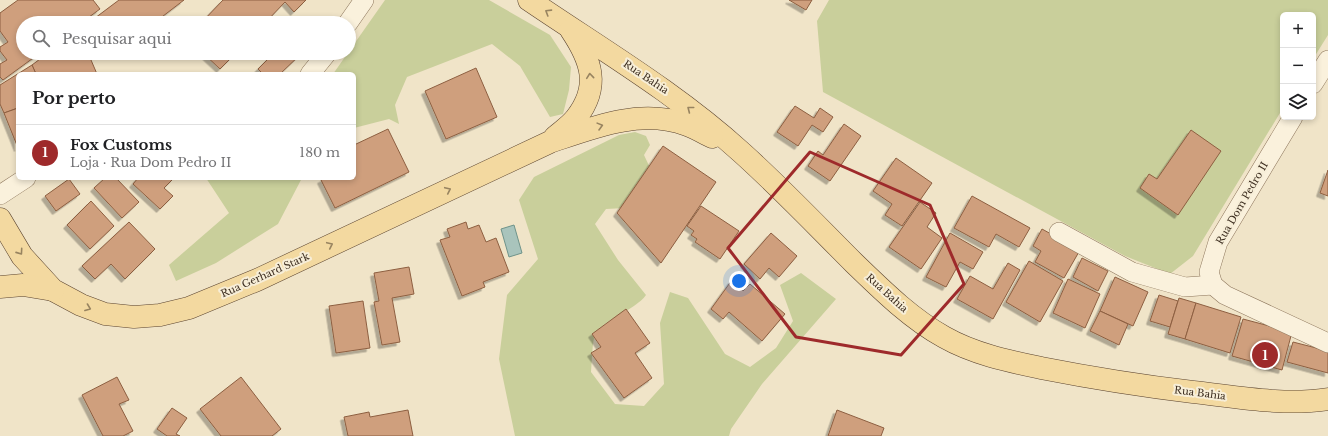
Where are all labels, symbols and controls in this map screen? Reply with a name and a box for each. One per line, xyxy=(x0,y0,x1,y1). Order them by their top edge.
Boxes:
one-way arrow xyxy=(545,10,552,17)
map controls xyxy=(1280,12,1316,120)
button: + xyxy=(1280,12,1316,48)
search box xyxy=(16,16,356,60)
icon: search xyxy=(30,27,52,49)
text: Pesquisar aqui xyxy=(62,29,172,48)
button: − xyxy=(1280,48,1316,84)
street label: Rua Bahia xyxy=(621,57,672,97)
one-way arrow xyxy=(586,73,595,80)
button: layers xyxy=(1280,84,1316,120)
text: Por perto xyxy=(32,88,116,109)
one-way arrow xyxy=(688,107,695,114)
one-way arrow xyxy=(597,122,604,130)
text: Fox Customs xyxy=(70,135,172,154)
text: 1 xyxy=(42,144,48,161)
text: 180 m xyxy=(299,144,340,161)
text: Loja · Rua Dom Pedro II xyxy=(70,154,231,171)
street label: Rua Dom Pedro II xyxy=(1213,159,1271,247)
one-way arrow xyxy=(443,187,451,195)
one-way arrow xyxy=(326,242,333,250)
one-way arrow xyxy=(15,248,23,255)
street label: Rua Gerhard Stark xyxy=(219,249,312,300)
your location xyxy=(729,271,749,291)
street label: Rua Bahia xyxy=(863,271,911,316)
one-way arrow xyxy=(84,303,91,311)
pin: 1 xyxy=(1252,340,1278,370)
street label: Rua Bahia xyxy=(1173,383,1227,403)

